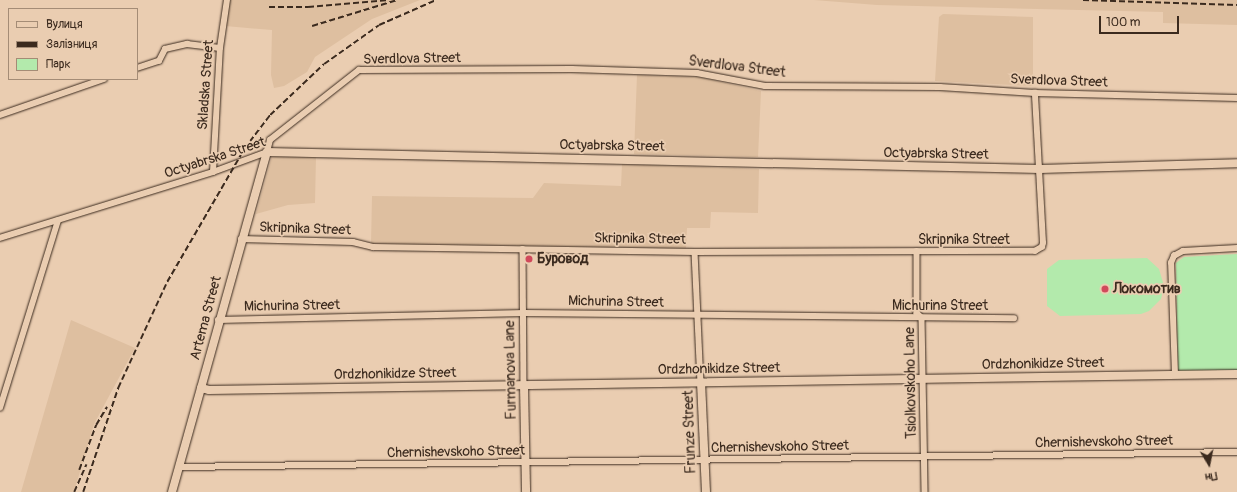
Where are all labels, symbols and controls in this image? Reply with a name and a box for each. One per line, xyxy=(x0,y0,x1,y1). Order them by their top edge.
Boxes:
legend xyxy=(8,8,138,80)
scale bar xyxy=(1101,8,1181,34)
text: 100 m xyxy=(1106,15,1140,30)
text: Вулиця xyxy=(46,17,83,32)
text: Залізниця xyxy=(46,37,98,52)
street label: Skladska Street xyxy=(194,39,218,131)
street label: Sverdlova Street xyxy=(363,50,461,68)
street label: Sverdlova Street xyxy=(688,53,786,81)
text: Парк xyxy=(46,57,71,72)
street label: Sverdlova Street xyxy=(1010,71,1108,91)
street label: Octyabrska Street xyxy=(162,134,268,182)
street label: Octyabrska Street xyxy=(559,137,665,155)
street label: Octyabrska Street xyxy=(883,145,989,163)
street label: Skripnika Street xyxy=(259,219,351,239)
street label: Skripnika Street xyxy=(594,230,686,248)
street label: Skripnika Street xyxy=(918,232,1010,248)
place label: Буровод xyxy=(537,251,588,267)
marker: Буровод xyxy=(524,254,534,264)
street label: Artema Street xyxy=(187,274,225,362)
place label: Локомотив xyxy=(1113,281,1181,297)
marker: Локомотив xyxy=(1100,284,1110,294)
street label: Michurina Street xyxy=(568,293,664,311)
street label: Michurina Street xyxy=(244,297,340,315)
street label: Michurina Street xyxy=(892,298,988,314)
street label: Furmanova Lane xyxy=(502,320,520,420)
street label: Tsiolkovskoho Lane xyxy=(902,327,920,439)
street label: Ordzhonikidze Street xyxy=(982,355,1104,373)
street label: Ordzhonikidze Street xyxy=(658,360,780,378)
street label: Ordzhonikidze Street xyxy=(334,365,456,383)
street label: Frunze Street xyxy=(680,390,700,474)
street label: Chernishevskoho Street xyxy=(1035,432,1173,452)
street label: Chernishevskoho Street xyxy=(711,437,849,457)
street label: Chernishevskoho Street xyxy=(387,442,525,462)
north arrow xyxy=(1189,444,1229,484)
text: Пн xyxy=(1204,469,1218,484)

